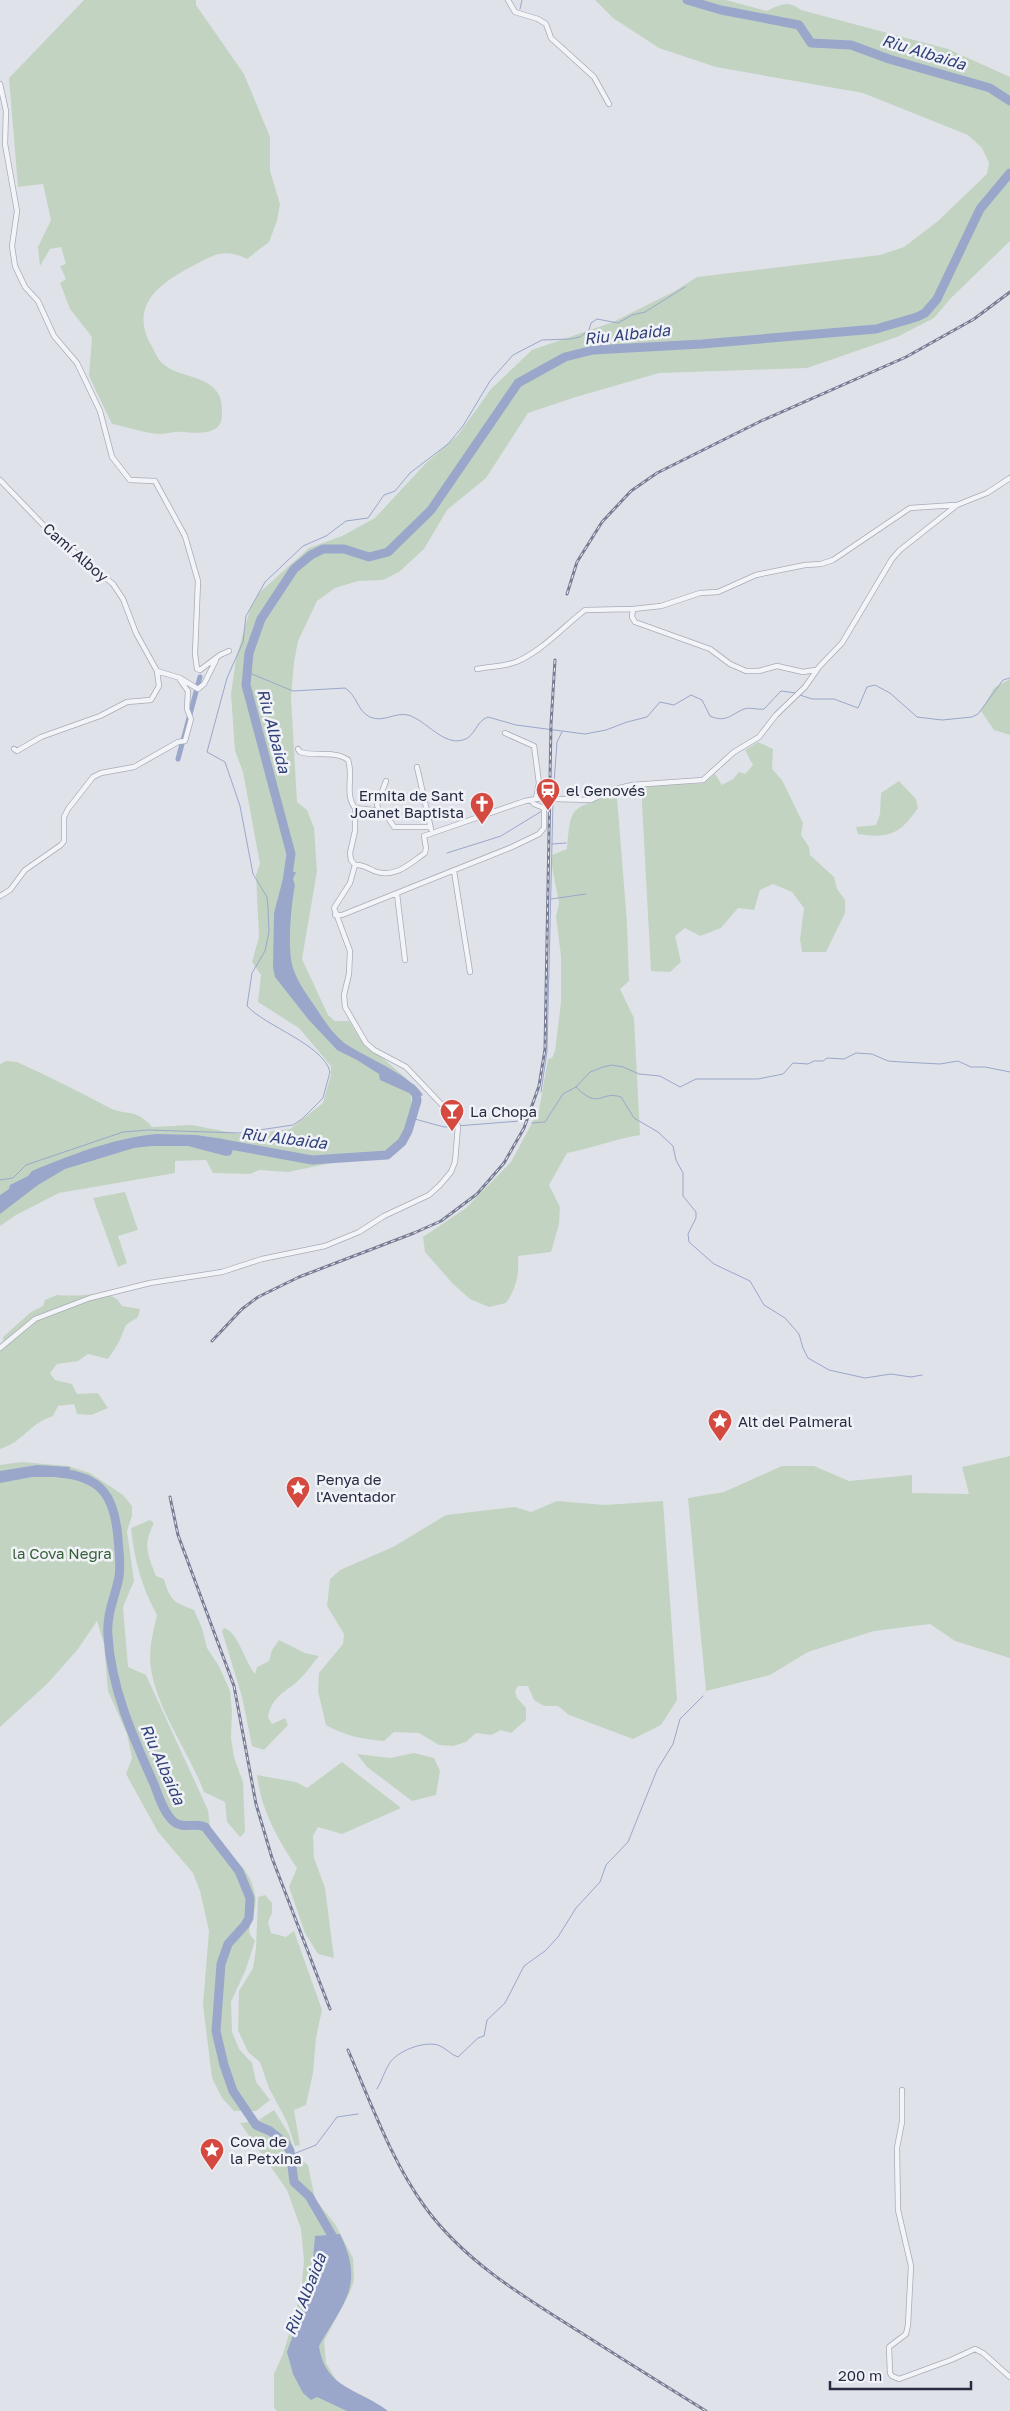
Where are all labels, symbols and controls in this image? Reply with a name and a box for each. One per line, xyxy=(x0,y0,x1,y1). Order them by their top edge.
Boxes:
water label: Riu Albaida xyxy=(880,30,969,74)
water label: Riu Albaida xyxy=(583,319,672,348)
street label: Camí Alboy xyxy=(40,519,113,586)
water label: Riu Albaida xyxy=(253,687,295,776)
station icon: el Genovés xyxy=(535,777,561,811)
place label: el Genovés xyxy=(566,781,645,799)
place label: Ermita de Sant Joanet Baptista xyxy=(350,786,464,821)
church icon: Ermita de Sant Joanet Baptista xyxy=(469,791,495,825)
bar icon: La Chopa xyxy=(439,1098,465,1132)
place label: La Chopa xyxy=(470,1102,537,1120)
water label: Riu Albaida xyxy=(240,1123,329,1153)
place icon: Alt del Palmeral xyxy=(707,1408,733,1442)
place label: Alt del Palmeral xyxy=(738,1412,853,1430)
place label: Penya de l'Aventador xyxy=(316,1470,396,1505)
place icon: Penya de l'Aventador xyxy=(285,1475,311,1509)
park label: la Cova Negra xyxy=(12,1544,112,1562)
water label: Riu Albaida xyxy=(136,1720,190,1808)
place label: Cova de la Petxina xyxy=(230,2132,302,2167)
place icon: Cova de la Petxina xyxy=(199,2137,225,2171)
water label: Riu Albaida xyxy=(280,2249,331,2338)
scale bar xyxy=(830,2358,971,2390)
text: 200 m xyxy=(838,2366,882,2384)

